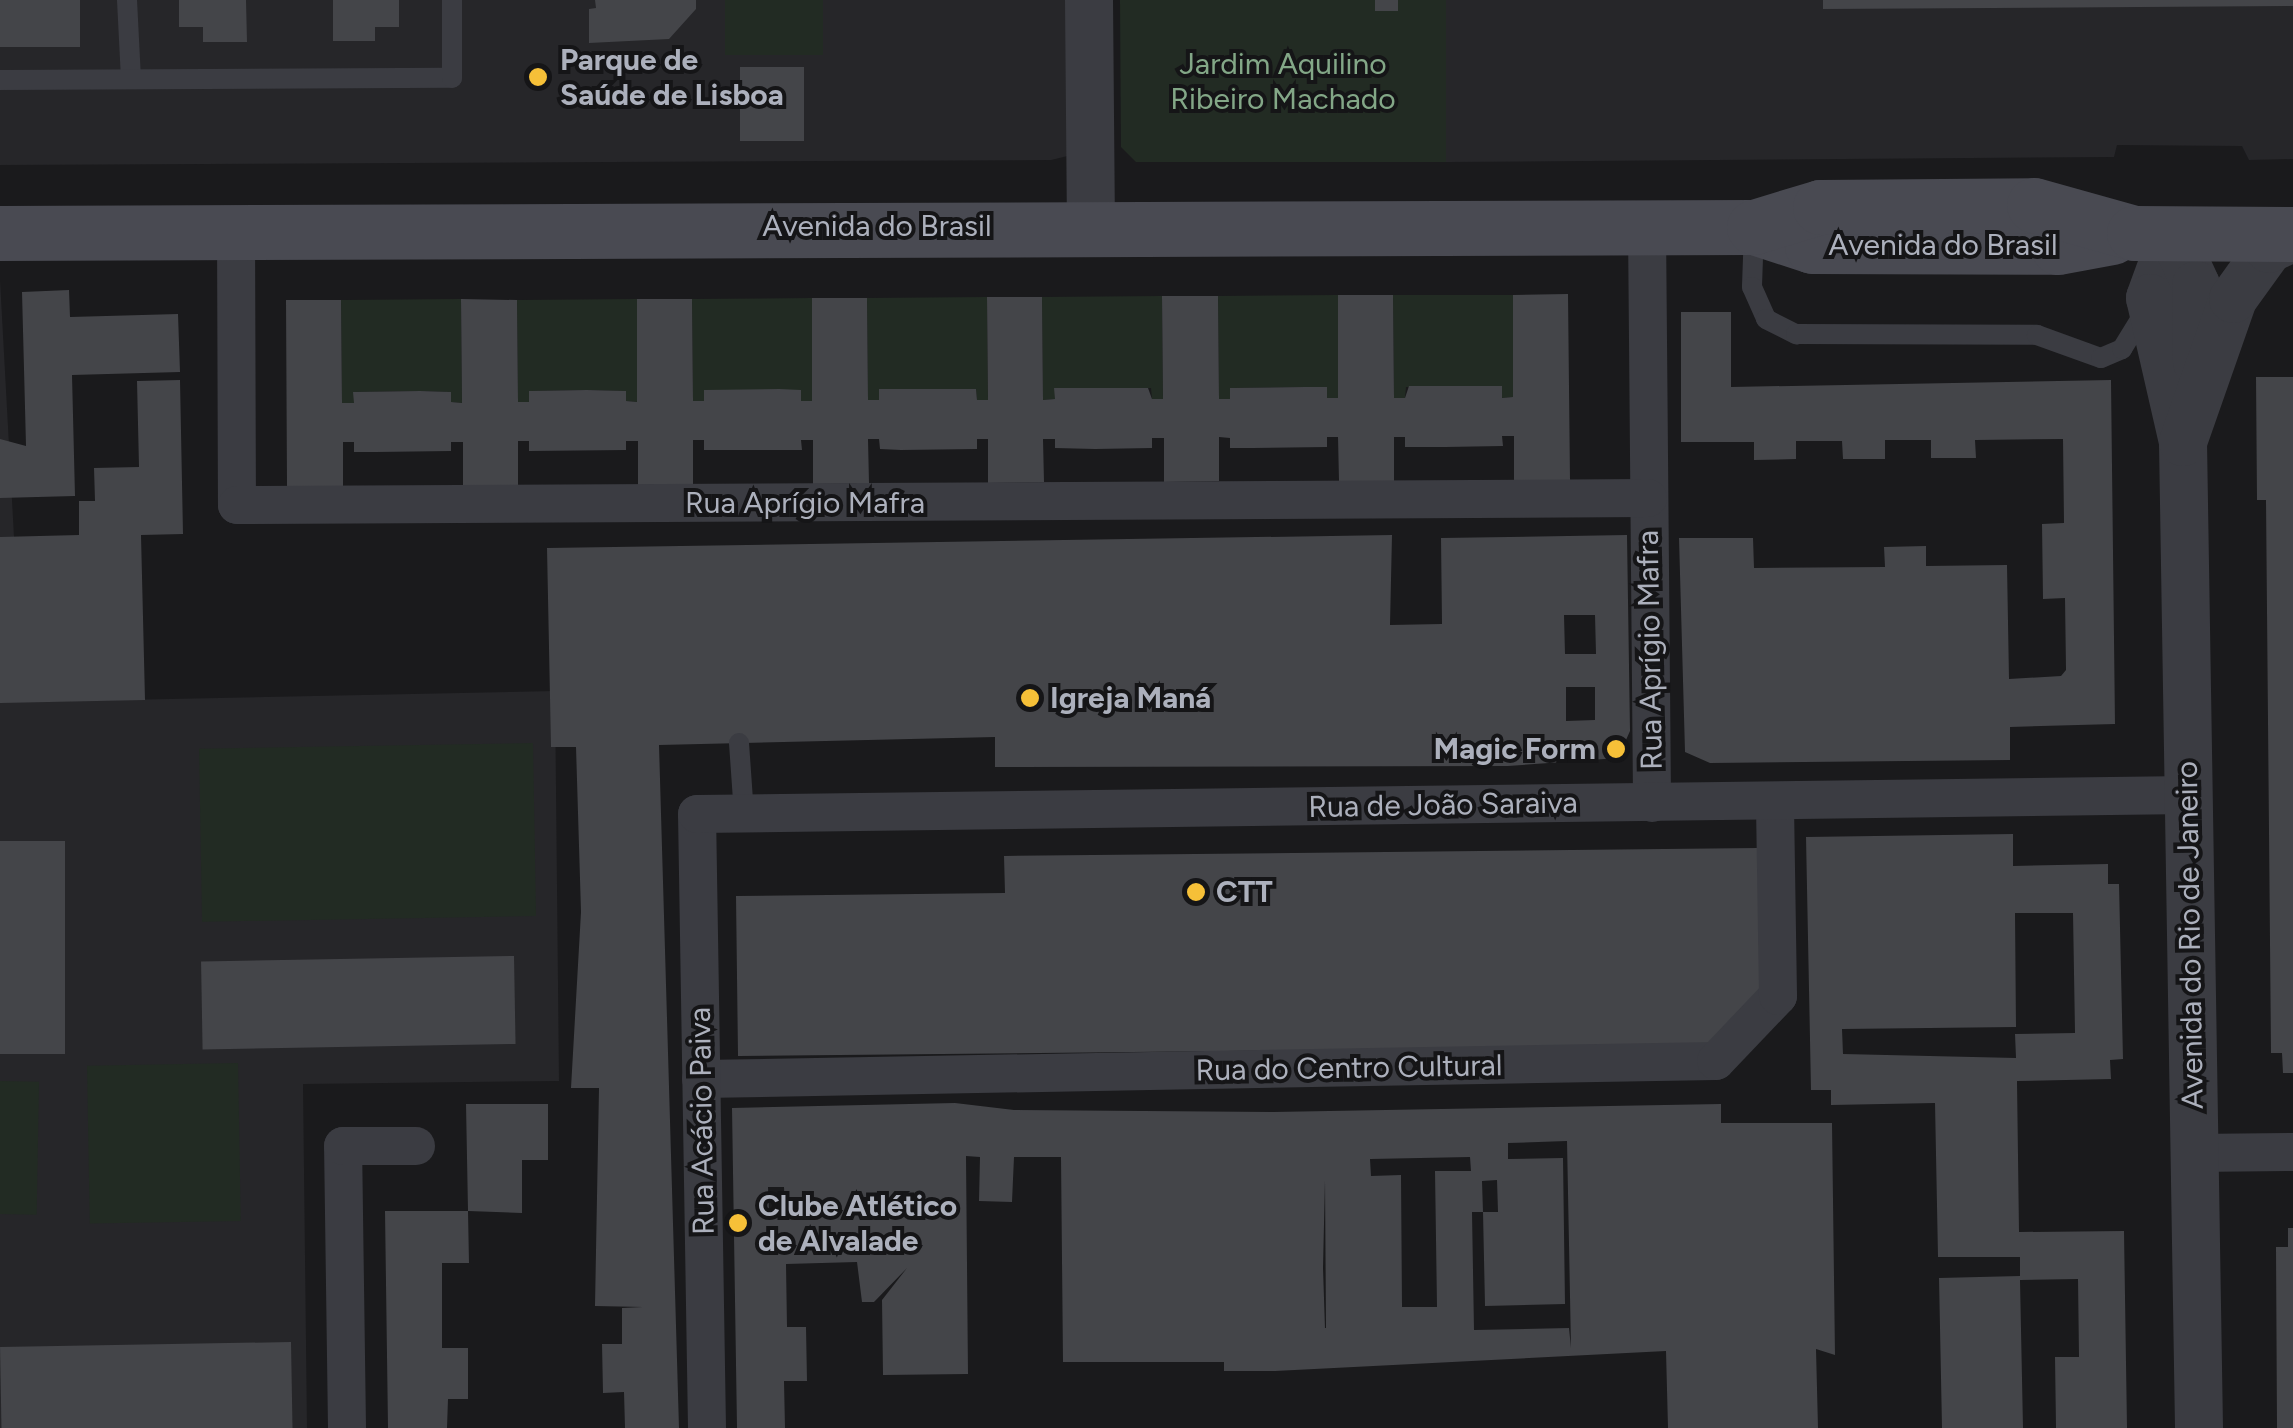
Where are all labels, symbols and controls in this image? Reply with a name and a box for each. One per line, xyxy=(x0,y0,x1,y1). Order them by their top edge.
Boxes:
place label: Parque de Saúde de Lisboa xyxy=(560,42,784,112)
park label: Jardim Aquilino Ribeiro Machado xyxy=(1170,46,1396,116)
marker: Parque de Saúde de Lisboa xyxy=(525,64,551,90)
street label: Avenida do Brasil xyxy=(762,208,992,244)
street label: Avenida do Brasil xyxy=(1828,227,2058,263)
street label: Rua Aprígio Mafra xyxy=(685,485,925,521)
street label: Rua Aprígio Mafra xyxy=(1630,530,1670,770)
place label: Igreja Maná xyxy=(1050,680,1211,716)
marker: Igreja Maná xyxy=(1019,687,1041,709)
place label: Magic Form xyxy=(1434,731,1596,767)
marker: Magic Form xyxy=(1605,738,1627,760)
street label: Avenida do Rio de Janeiro xyxy=(2169,761,2211,1109)
street label: Rua de João Saraiva xyxy=(1308,785,1578,825)
place label: CTT xyxy=(1216,874,1273,910)
marker: CTT xyxy=(1185,881,1207,903)
street label: Rua Acácio Paiva xyxy=(682,1007,722,1235)
street label: Rua do Centro Cultural xyxy=(1195,1047,1503,1089)
place label: Clube Atlético de Alvalade xyxy=(758,1188,957,1258)
marker: Clube Atlético de Alvalade xyxy=(727,1212,749,1234)

